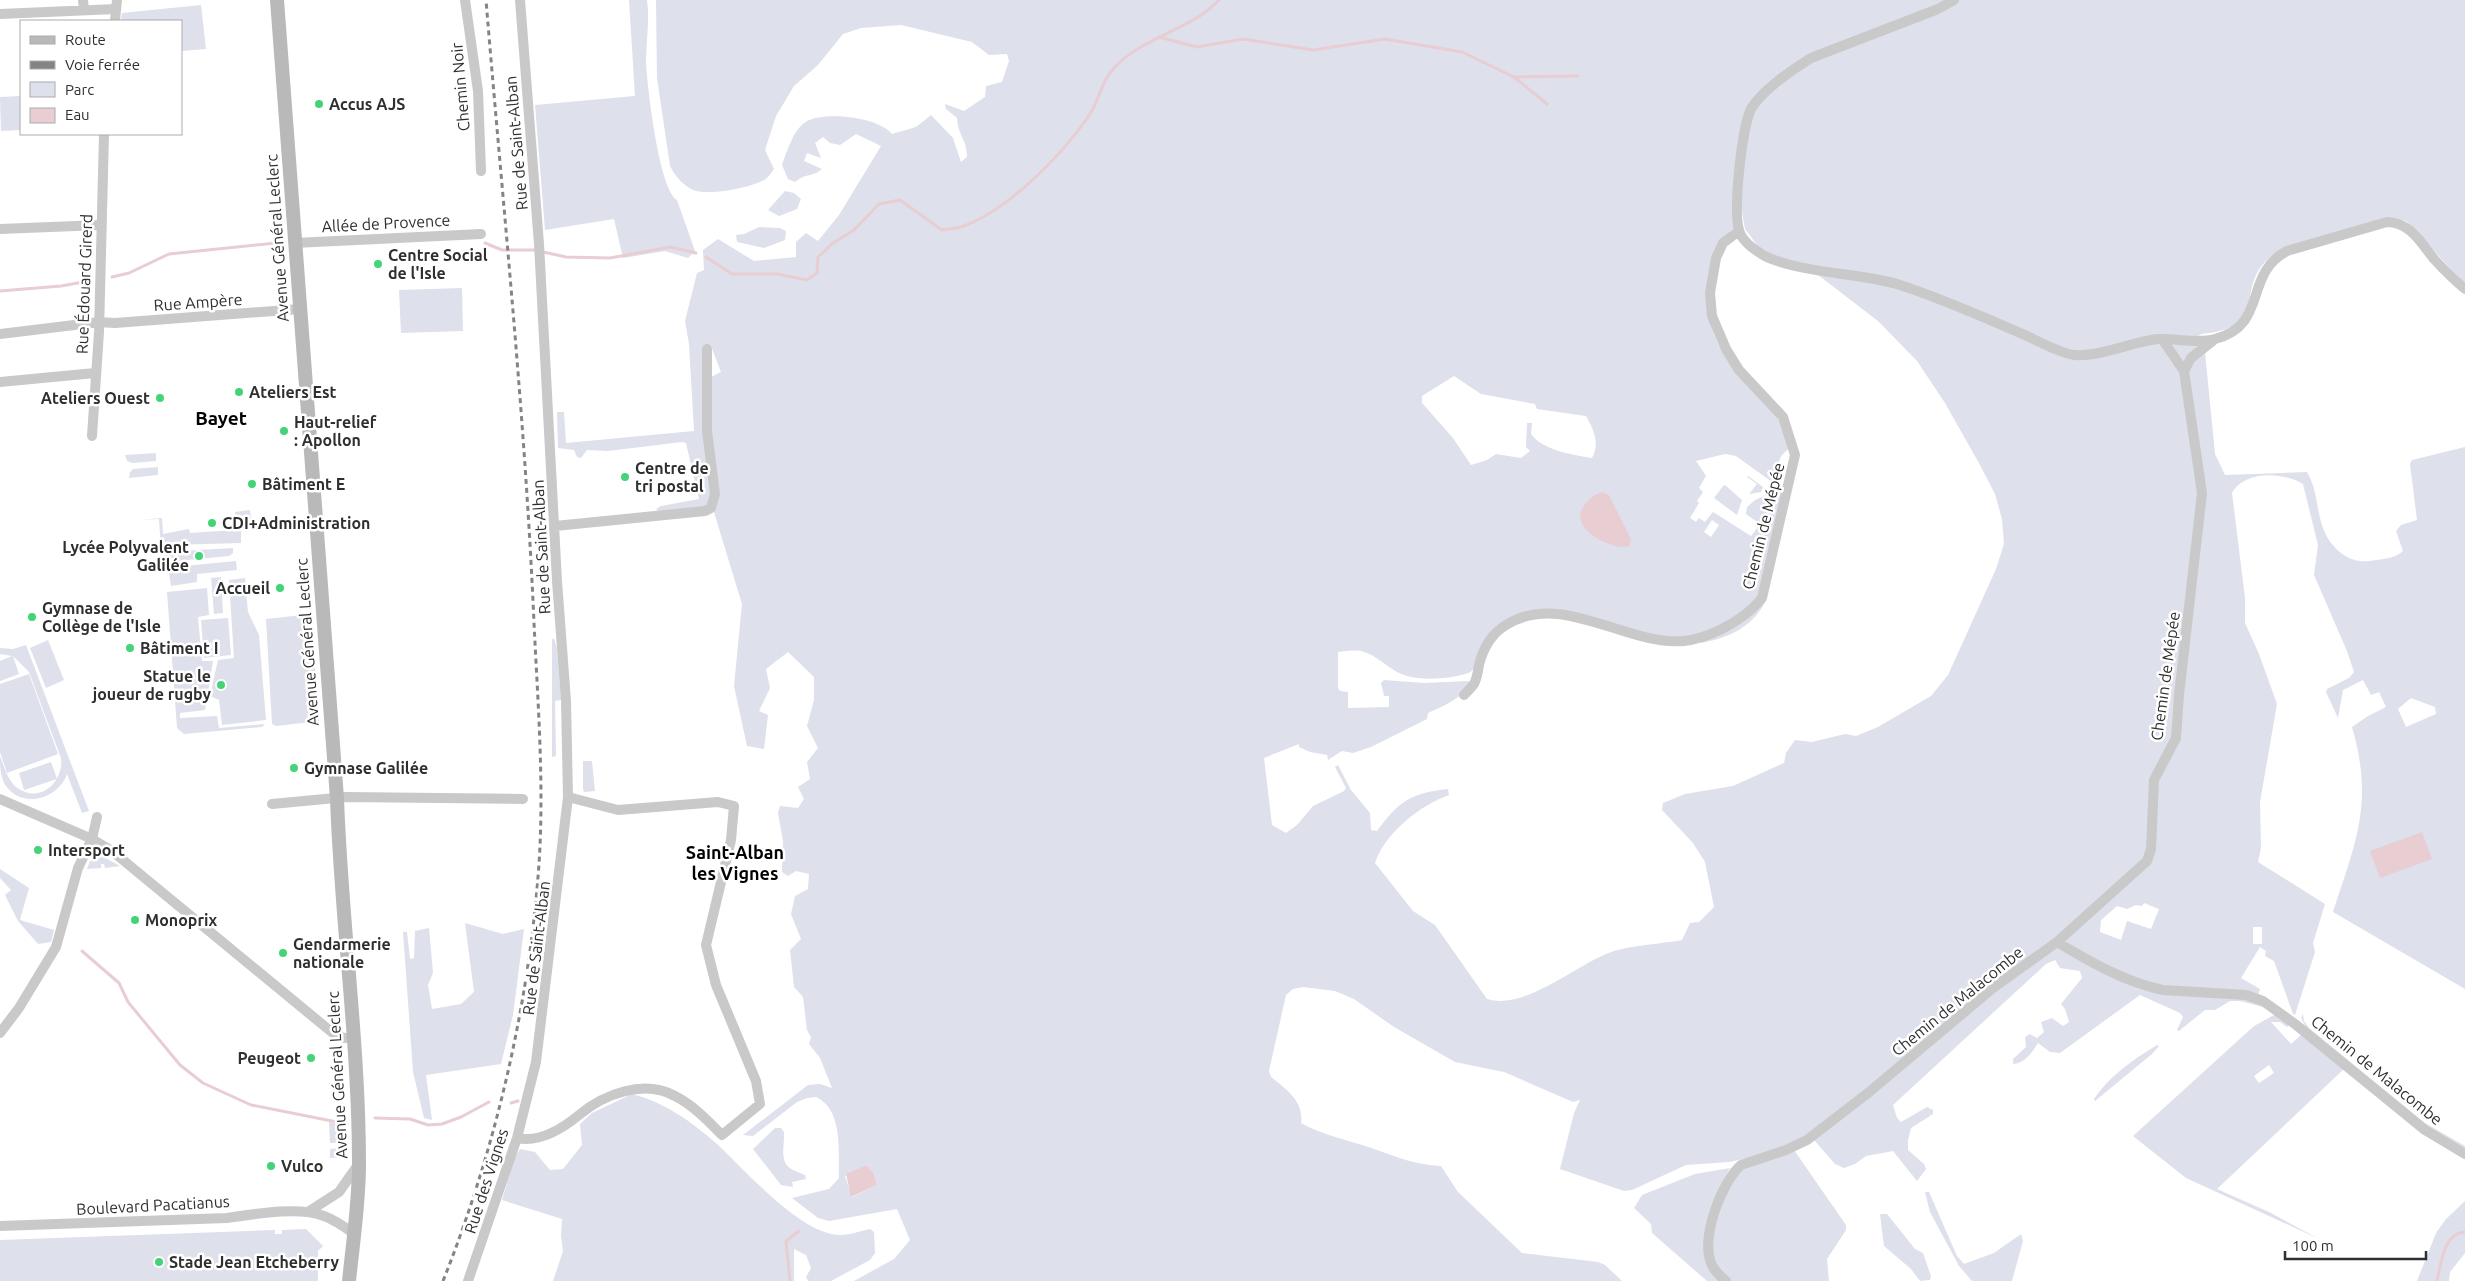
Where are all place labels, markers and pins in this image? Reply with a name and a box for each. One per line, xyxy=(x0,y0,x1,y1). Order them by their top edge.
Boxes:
place label: Accus AJS xyxy=(329,95,405,113)
marker: Accus AJS xyxy=(313,98,325,110)
place label: Centre Social de l'Isle xyxy=(388,246,488,282)
marker: Centre Social de l'Isle xyxy=(372,258,384,270)
place label: Ateliers Est xyxy=(249,383,337,401)
marker: Ateliers Est xyxy=(233,386,245,398)
place label: Ateliers Ouest xyxy=(41,389,150,407)
marker: Ateliers Ouest xyxy=(154,392,166,404)
place label: Haut-relief : Apollon xyxy=(294,413,377,449)
marker: Haut-relief : Apollon xyxy=(278,425,290,437)
place label: Centre de tri postal xyxy=(635,459,709,495)
marker: Centre de tri postal xyxy=(619,471,631,483)
place label: Bâtiment E xyxy=(262,475,345,493)
marker: Bâtiment E xyxy=(246,478,258,490)
place label: CDI+Administration xyxy=(222,514,370,532)
marker: CDI+Administration xyxy=(206,517,218,529)
place label: Lycée Polyvalent Galilée xyxy=(62,538,189,574)
marker: Lycée Polyvalent Galilée xyxy=(193,550,205,562)
place label: Accueil xyxy=(216,579,270,597)
marker: Accueil xyxy=(274,582,286,594)
place label: Gymnase de Collège de l'Isle xyxy=(42,599,161,635)
marker: Gymnase de Collège de l'Isle xyxy=(26,611,38,623)
place label: Bâtiment I xyxy=(140,639,219,657)
marker: Bâtiment I xyxy=(124,642,136,654)
place label: Statue le joueur de rugby xyxy=(91,667,211,703)
marker: Statue le joueur de rugby xyxy=(215,679,227,691)
place label: Gymnase Galilée xyxy=(304,759,428,777)
marker: Gymnase Galilée xyxy=(288,762,300,774)
place label: Intersport xyxy=(48,841,125,859)
marker: Intersport xyxy=(32,844,44,856)
place label: Monoprix xyxy=(145,911,217,929)
marker: Monoprix xyxy=(129,914,141,926)
place label: Gendarmerie nationale xyxy=(293,935,391,971)
marker: Gendarmerie nationale xyxy=(277,947,289,959)
place label: Peugeot xyxy=(237,1049,301,1067)
marker: Peugeot xyxy=(305,1052,317,1064)
place label: Vulco xyxy=(281,1157,323,1175)
marker: Vulco xyxy=(265,1160,277,1172)
place label: Stade Jean Etcheberry xyxy=(169,1253,339,1271)
marker: Stade Jean Etcheberry xyxy=(153,1256,165,1268)

